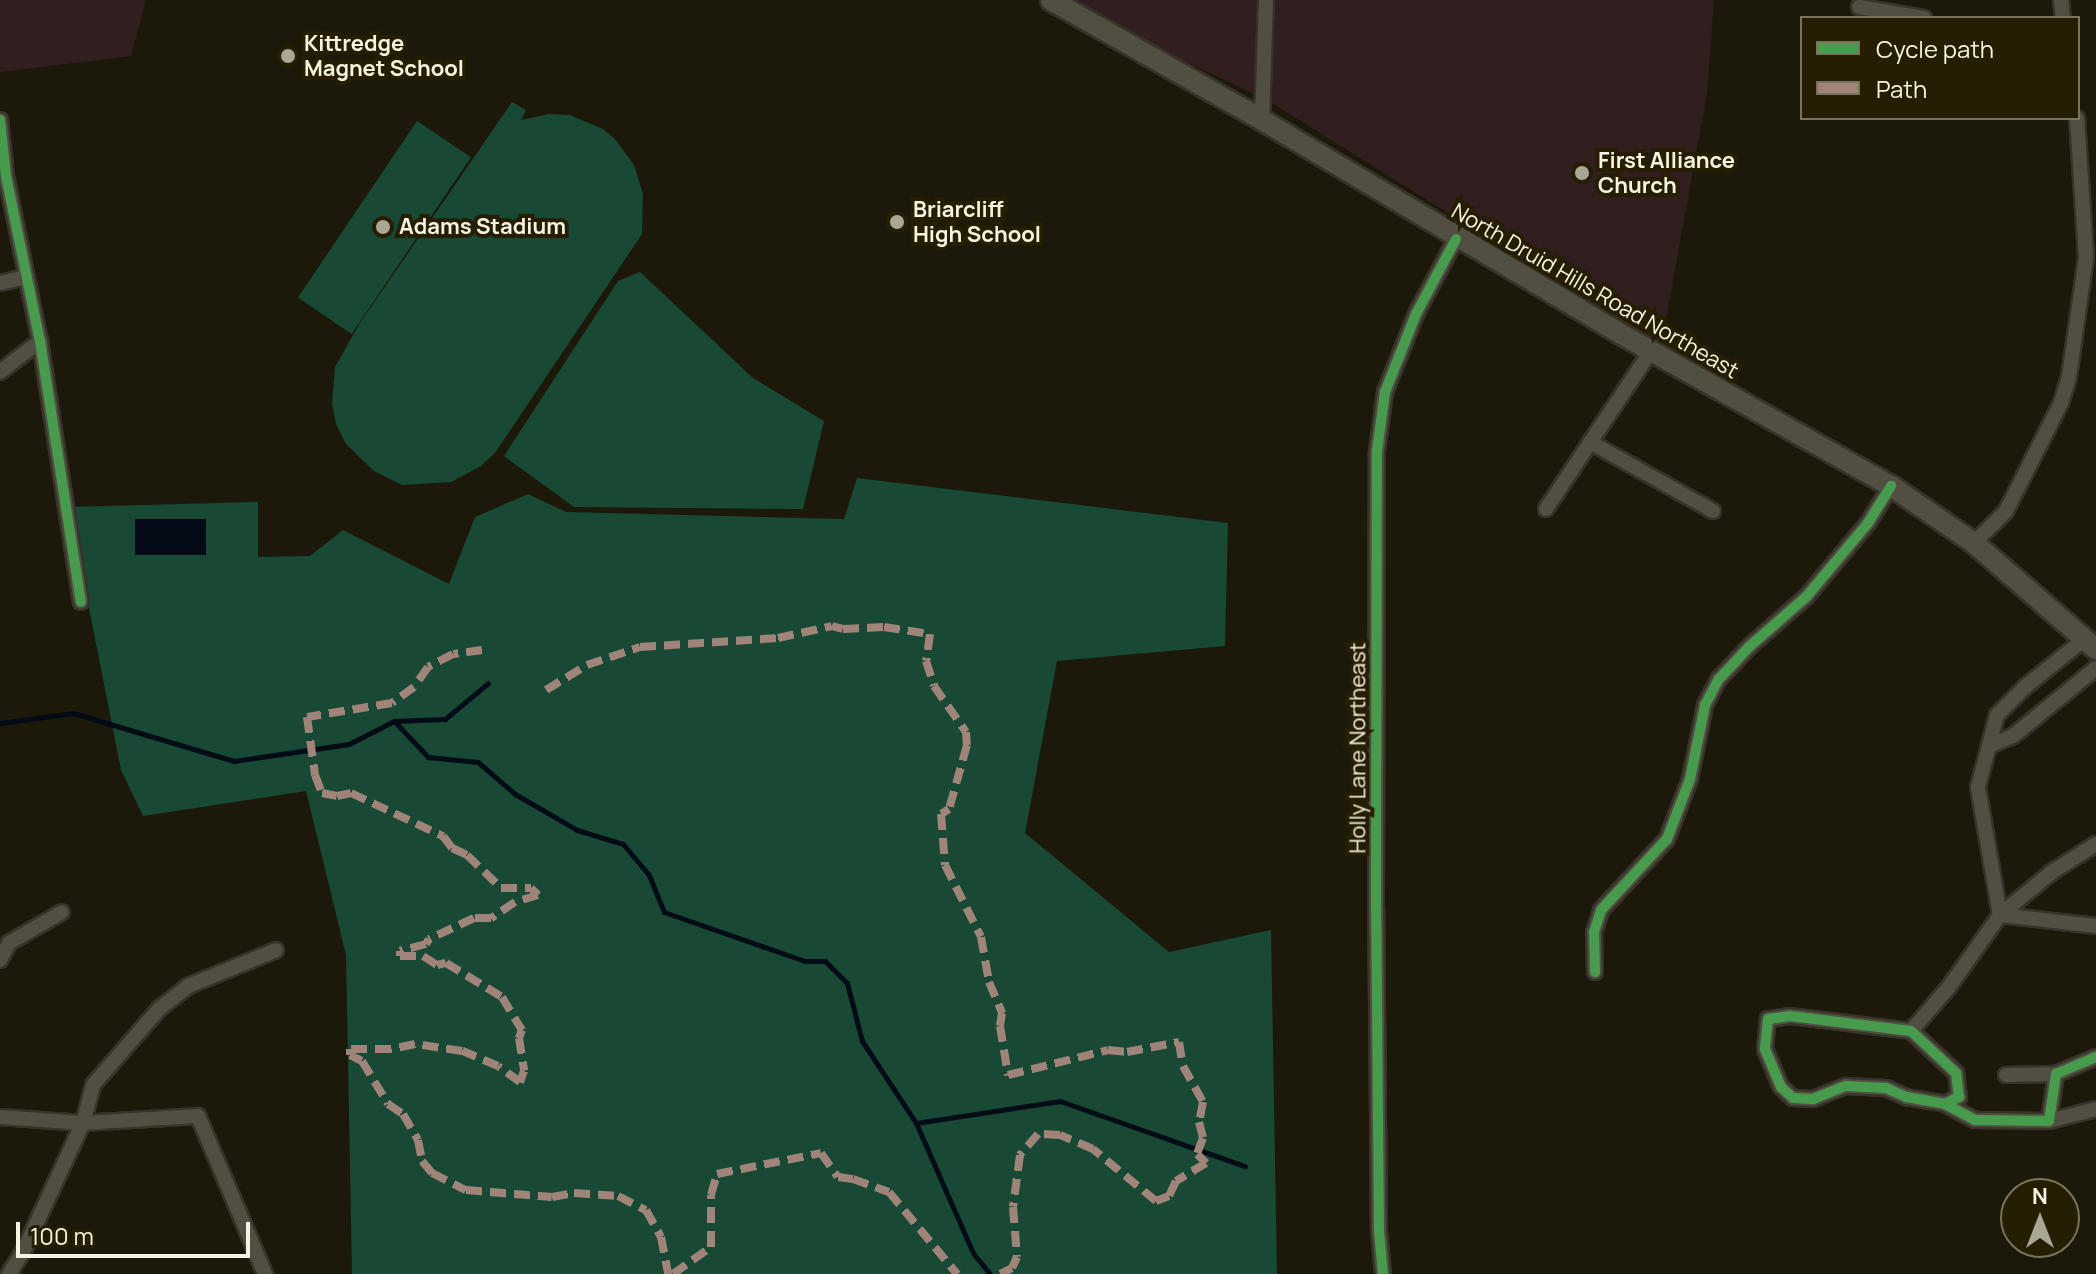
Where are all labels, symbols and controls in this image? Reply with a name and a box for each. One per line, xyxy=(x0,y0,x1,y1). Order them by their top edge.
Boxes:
legend xyxy=(1800,16,2080,120)
place label: Kittredge Magnet School xyxy=(304,30,464,82)
text: Cycle path xyxy=(1876,32,1994,65)
marker: Kittredge Magnet School xyxy=(279,47,297,65)
text: Path xyxy=(1876,72,1927,105)
place label: First Alliance Church xyxy=(1598,147,1735,198)
marker: First Alliance Church xyxy=(1573,164,1591,182)
place label: Briarcliff High School xyxy=(913,196,1041,248)
street label: North Druid Hills Road Northeast xyxy=(1447,198,1743,384)
marker: Briarcliff High School xyxy=(888,213,906,231)
place label: Adams Stadium xyxy=(399,214,566,240)
marker: Adams Stadium xyxy=(374,218,392,236)
street label: Holly Lane Northeast xyxy=(1345,642,1371,854)
north arrow xyxy=(2000,1178,2080,1258)
text: N xyxy=(2032,1181,2048,1211)
scale bar xyxy=(20,1206,254,1256)
text: 100 m xyxy=(30,1219,94,1252)

